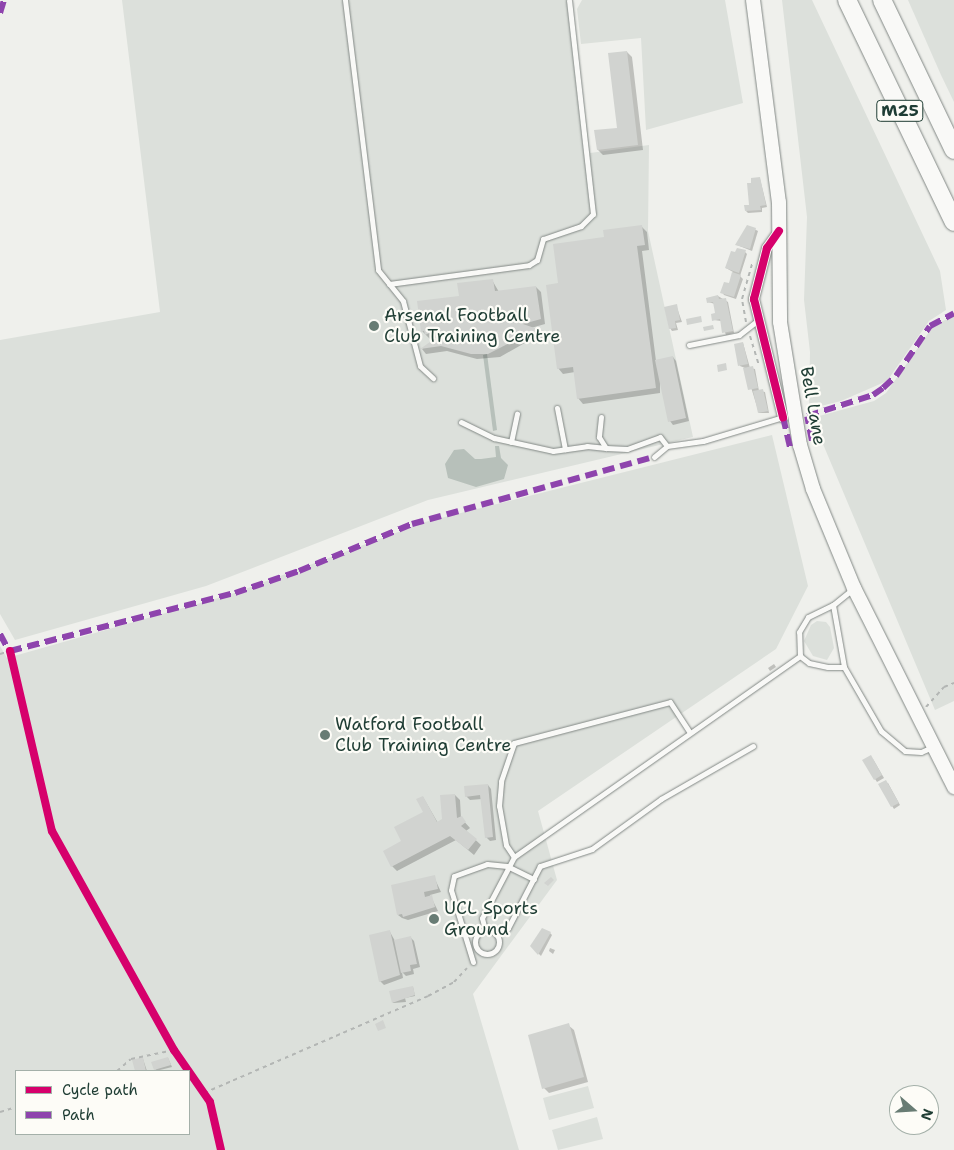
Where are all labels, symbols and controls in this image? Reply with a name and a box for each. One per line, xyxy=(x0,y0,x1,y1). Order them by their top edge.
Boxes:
road number: M25 xyxy=(876,98,924,124)
place label: Arsenal Football Club Training Centre xyxy=(384,305,561,348)
marker: Arsenal Football Club Training Centre xyxy=(368,320,380,332)
street label: Bell Lane xyxy=(795,365,831,447)
place label: Watford Football Club Training Centre xyxy=(335,714,512,756)
marker: Watford Football Club Training Centre xyxy=(319,729,331,741)
place label: UCL Sports Ground xyxy=(444,898,538,941)
marker: UCL Sports Ground xyxy=(428,913,440,925)
legend xyxy=(15,1070,190,1135)
text: Cycle path xyxy=(62,1080,138,1100)
north arrow xyxy=(889,1085,939,1135)
text: Path xyxy=(62,1105,95,1125)
text: N xyxy=(917,1106,938,1123)

